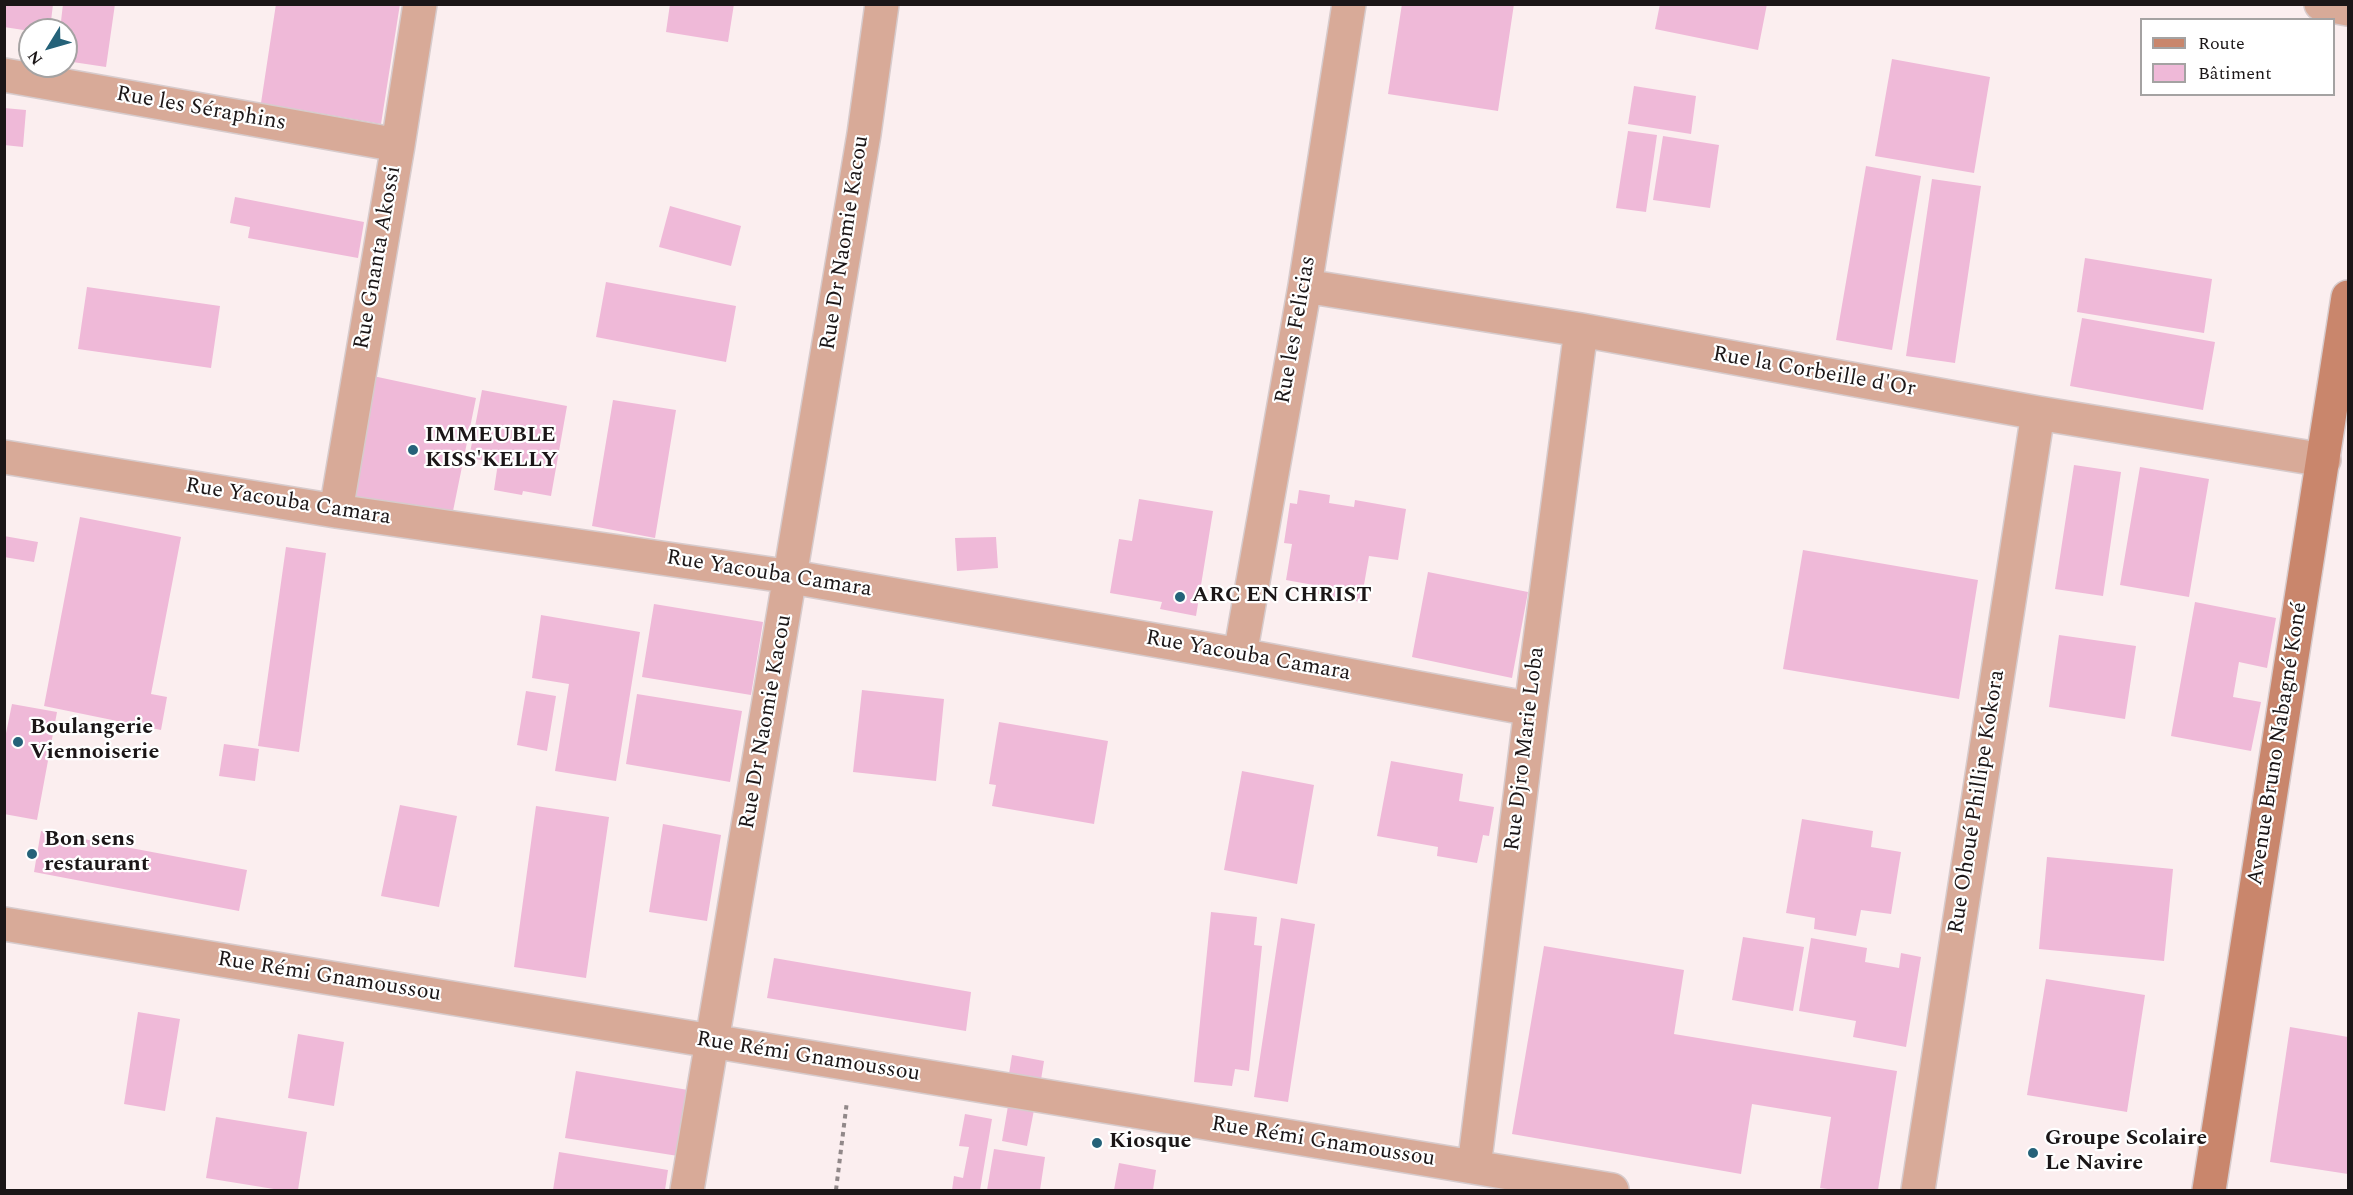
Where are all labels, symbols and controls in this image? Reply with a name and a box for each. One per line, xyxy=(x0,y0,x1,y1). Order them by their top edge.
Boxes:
north arrow xyxy=(18,18,78,78)
legend xyxy=(2140,18,2335,96)
text: Route xyxy=(2198,30,2245,57)
text: N xyxy=(22,45,49,70)
text: Bâtiment xyxy=(2198,60,2272,87)
street label: Rue les Séraphins xyxy=(114,82,288,138)
street label: Rue Dr Naomie Kacou xyxy=(816,134,876,352)
street label: Rue Gnanta Akossi xyxy=(350,164,408,352)
street label: Rue les Felicias xyxy=(1271,254,1323,406)
street label: Rue la Corbeille d'Or xyxy=(1710,342,1918,404)
place label: IMMEUBLE KISS'KELLY xyxy=(425,424,558,476)
marker: IMMEUBLE KISS'KELLY xyxy=(406,443,420,457)
street label: Rue Yacouba Camara xyxy=(183,474,393,532)
street label: Rue Yacouba Camara xyxy=(664,546,874,604)
place label: ARC EN CHRIST xyxy=(1192,584,1372,610)
marker: ARC EN CHRIST xyxy=(1173,590,1187,604)
street label: Avenue Bruno Nabagné Koné xyxy=(2244,601,2314,887)
street label: Rue Dr Naomie Kacou xyxy=(735,613,799,831)
street label: Rue Yacouba Camara xyxy=(1144,626,1352,688)
street label: Rue Djro Marie Loba xyxy=(1500,645,1552,853)
street label: Rue Ohoué Phillipe Kokora xyxy=(1944,668,2012,936)
place label: Boulangerie Viennoiserie xyxy=(30,716,159,768)
marker: Boulangerie Viennoiserie xyxy=(11,735,25,749)
place label: Bon sens restaurant xyxy=(44,828,149,879)
marker: Bon sens restaurant xyxy=(25,847,39,861)
street label: Rue Rémi Gnamoussou xyxy=(215,947,443,1009)
street label: Rue Rémi Gnamoussou xyxy=(694,1027,922,1089)
street label: Rue Rémi Gnamoussou xyxy=(1209,1112,1437,1174)
place label: Groupe Scolaire Le Navire xyxy=(2045,1127,2207,1178)
place label: Kiosque xyxy=(1109,1130,1191,1156)
marker: Kiosque xyxy=(1090,1136,1104,1150)
marker: Groupe Scolaire Le Navire xyxy=(2026,1146,2040,1160)

